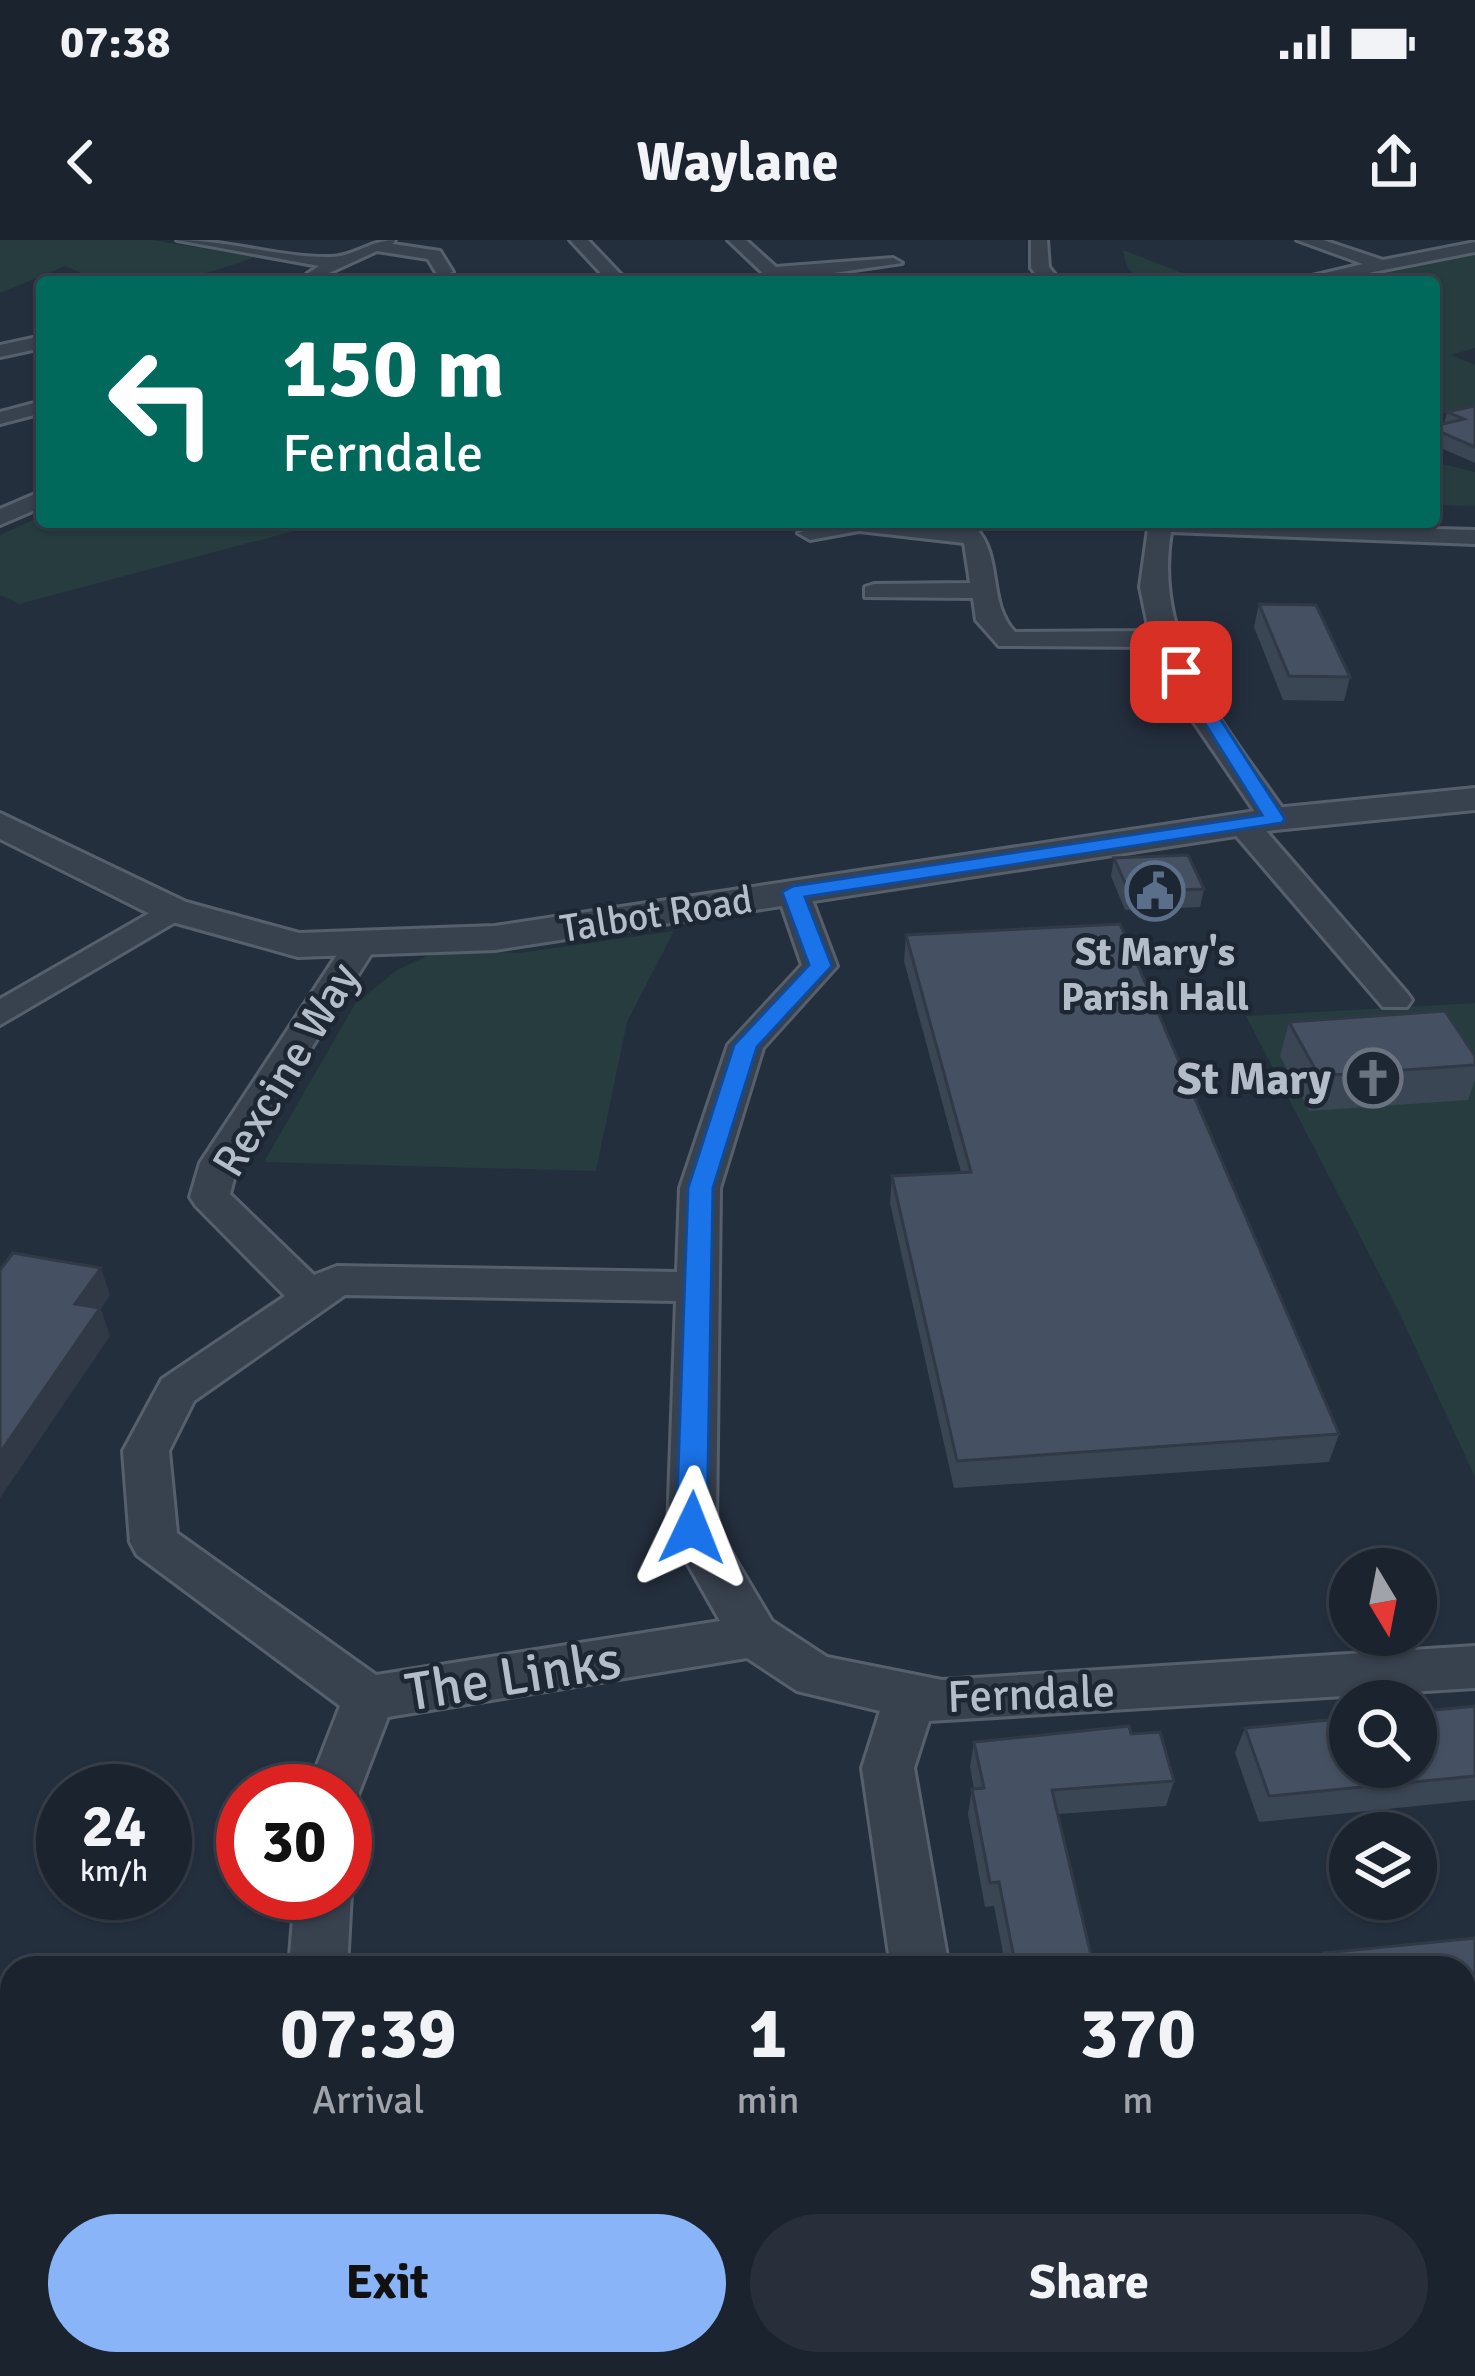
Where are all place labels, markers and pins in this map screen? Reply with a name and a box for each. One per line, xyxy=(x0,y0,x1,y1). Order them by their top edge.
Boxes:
pin xyxy=(1130,621,1232,723)
public building icon: St Mary's Parish Hall xyxy=(1124,860,1186,922)
place label: St Mary's Parish Hall xyxy=(1061,928,1249,1021)
church icon: St Mary xyxy=(1342,1047,1404,1109)
place label: St Mary xyxy=(1177,1052,1332,1107)

